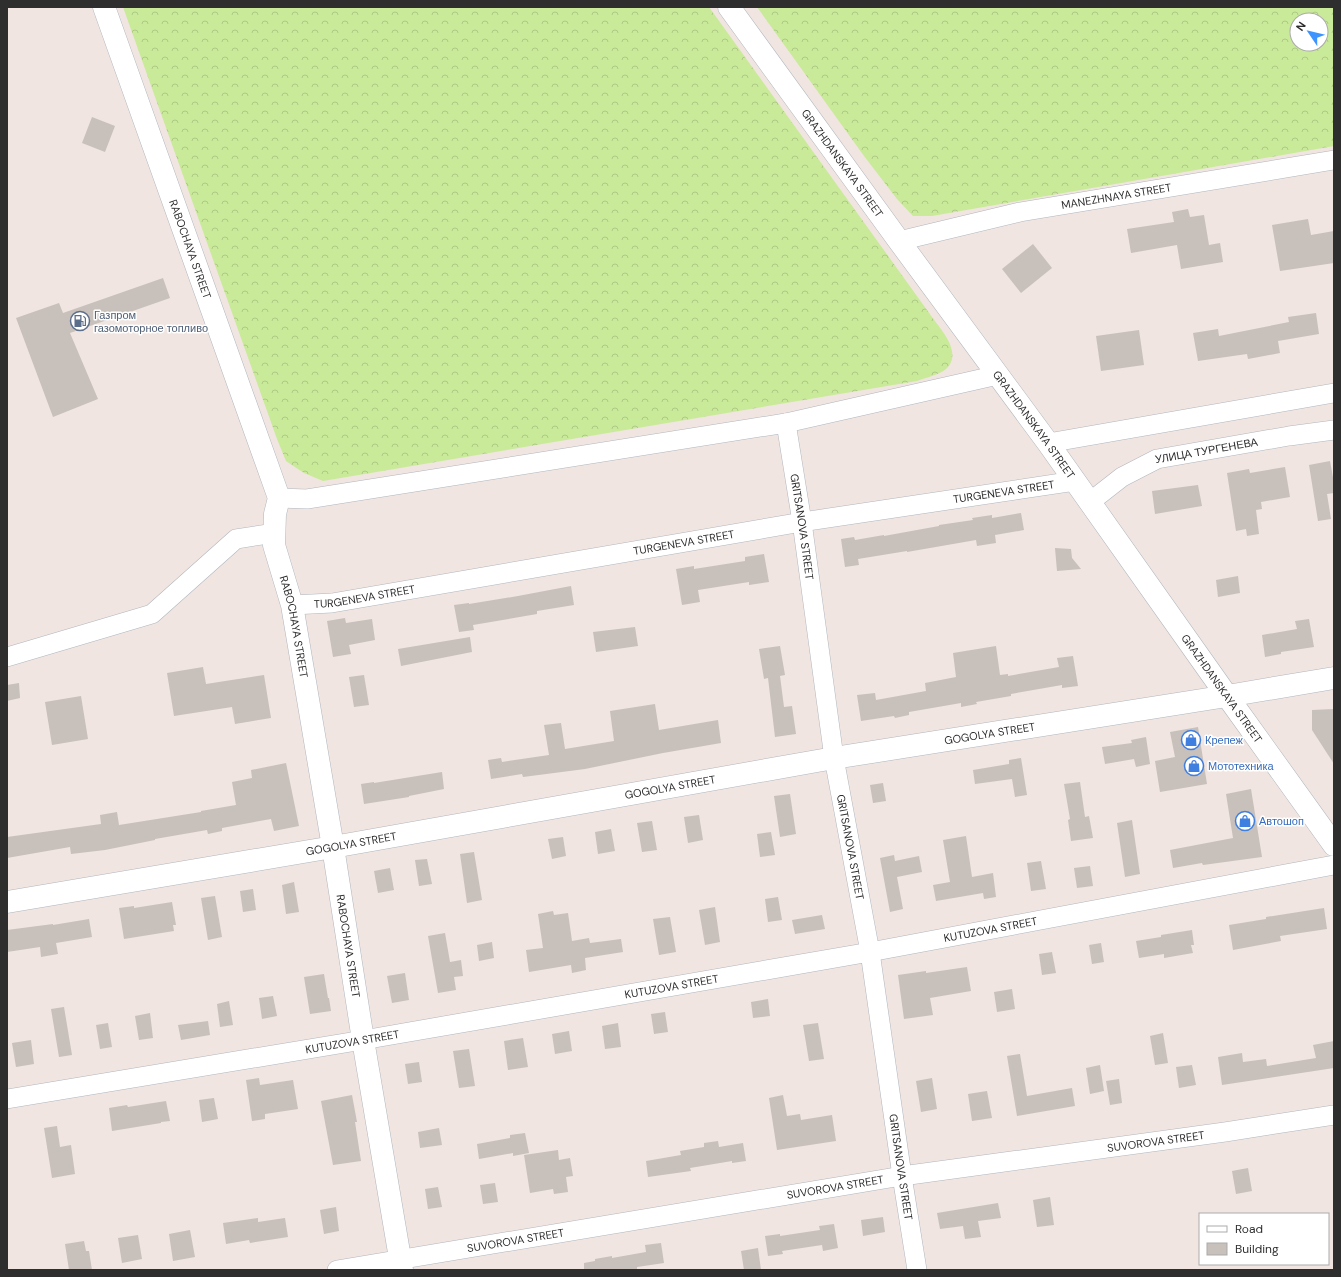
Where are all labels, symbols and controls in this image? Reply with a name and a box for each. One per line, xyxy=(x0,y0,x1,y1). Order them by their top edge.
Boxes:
north arrow xyxy=(1289,12,1329,52)
text: N xyxy=(1293,19,1309,34)
street label: GRAZHDANSKAYA STREET xyxy=(798,106,886,220)
street label: MANEZHNAYA STREET xyxy=(1060,180,1172,212)
street label: RABOCHAYA STREET xyxy=(166,198,214,301)
place label: Газпром газомоторное топливо xyxy=(94,308,208,335)
fuel station icon: Газпром газомоторное топливо xyxy=(69,310,91,332)
street label: GRAZHDANSKAYA STREET xyxy=(990,368,1078,481)
street label: УЛИЦА ТУРГЕНЕВА xyxy=(1154,434,1259,466)
street label: GRITSANOVA STREET xyxy=(787,473,817,581)
street label: TURGENEVA STREET xyxy=(952,477,1055,506)
street label: TURGENEVA STREET xyxy=(632,527,735,558)
street label: RABOCHAYA STREET xyxy=(277,574,311,679)
street label: TURGENEVA STREET xyxy=(313,582,416,611)
street label: GRAZHDANSKAYA STREET xyxy=(1178,631,1265,746)
street label: GOGOLYA STREET xyxy=(943,719,1036,748)
shop icon: Крепеж xyxy=(1180,729,1202,751)
place label: Крепеж xyxy=(1205,733,1244,747)
shop icon: Мототехника xyxy=(1183,755,1205,777)
place label: Мототехника xyxy=(1208,759,1275,773)
street label: GOGOLYA STREET xyxy=(624,772,717,802)
street label: GRITSANOVA STREET xyxy=(834,793,867,901)
shop icon: Автошоп xyxy=(1234,810,1256,832)
place label: Автошоп xyxy=(1259,814,1304,828)
street label: GOGOLYA STREET xyxy=(305,829,398,858)
street label: RABOCHAYA STREET xyxy=(333,893,363,999)
street label: KUTUZOVA STREET xyxy=(942,914,1038,945)
street label: KUTUZOVA STREET xyxy=(623,971,720,1001)
street label: KUTUZOVA STREET xyxy=(304,1027,400,1056)
street label: GRITSANOVA STREET xyxy=(886,1113,916,1221)
street label: SUVOROVA STREET xyxy=(1106,1128,1205,1155)
street label: SUVOROVA STREET xyxy=(786,1172,885,1202)
legend xyxy=(1199,1213,1329,1265)
text: Road xyxy=(1235,1221,1263,1237)
street label: SUVOROVA STREET xyxy=(466,1225,565,1255)
text: Building xyxy=(1235,1241,1279,1257)

